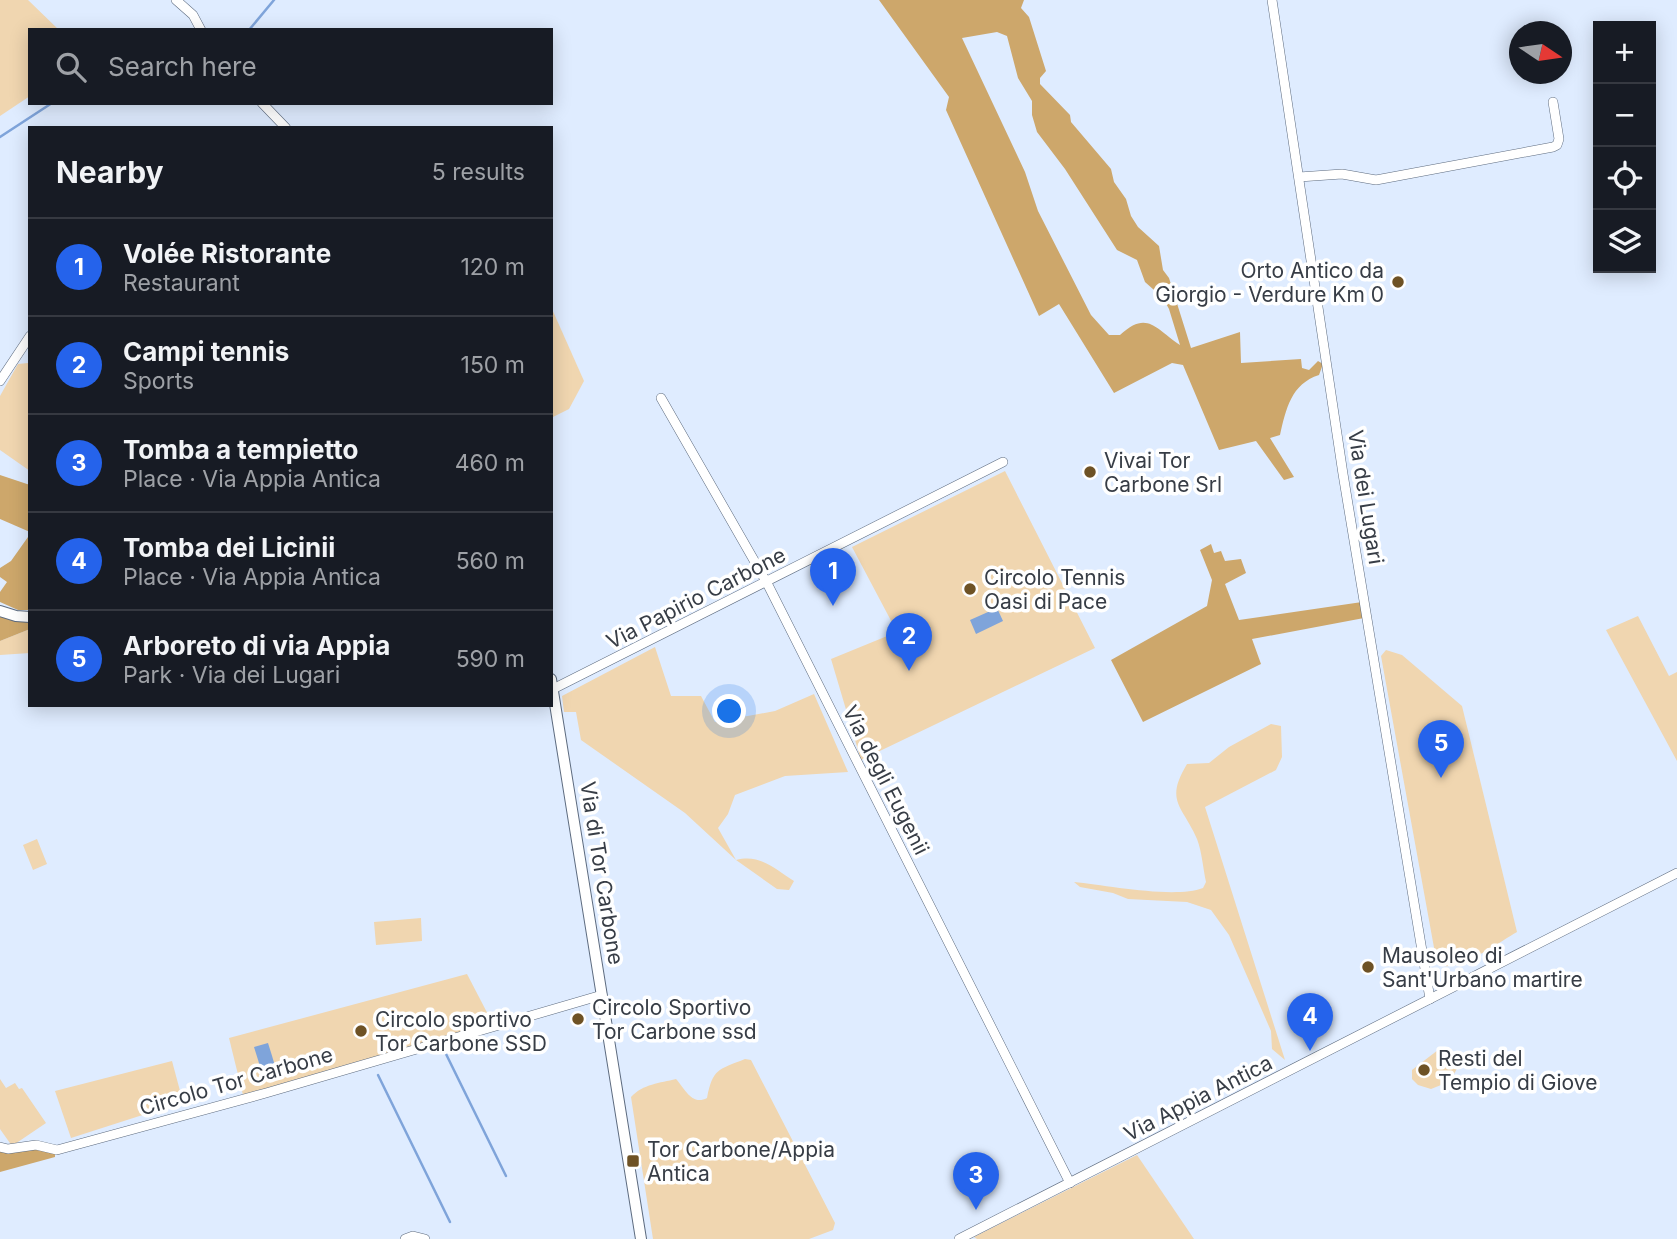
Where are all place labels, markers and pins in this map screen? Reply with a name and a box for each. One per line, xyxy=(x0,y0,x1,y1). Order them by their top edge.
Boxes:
place label: Orto Antico da Giorgio - Verdure Km 0 xyxy=(1155,258,1384,307)
marker: Orto Antico da Giorgio - Verdure Km 0 xyxy=(1390,274,1406,290)
place label: Vivai Tor Carbone Srl xyxy=(1104,448,1222,497)
marker: Vivai Tor Carbone Srl xyxy=(1082,464,1098,480)
pin: 1 xyxy=(810,548,856,606)
place label: Circolo Tennis Oasi di Pace xyxy=(984,565,1125,614)
marker: Circolo Tennis Oasi di Pace xyxy=(962,581,978,597)
pin: 2 xyxy=(886,613,932,671)
pin: 5 xyxy=(1418,720,1464,778)
place label: Mausoleo di Sant'Urbano martire xyxy=(1382,943,1583,992)
marker: Mausoleo di Sant'Urbano martire xyxy=(1360,959,1376,975)
pin: 4 xyxy=(1287,993,1333,1051)
place label: Circolo Sportivo Tor Carbone ssd xyxy=(592,995,757,1044)
place label: Circolo sportivo Tor Carbone SSD xyxy=(375,1007,547,1056)
marker: Circolo Sportivo Tor Carbone ssd xyxy=(570,1011,586,1027)
marker: Circolo sportivo Tor Carbone SSD xyxy=(353,1023,369,1039)
place label: Resti del Tempio di Giove xyxy=(1438,1046,1597,1095)
marker: Resti del Tempio di Giove xyxy=(1416,1062,1432,1078)
place label: Tor Carbone/Appia Antica xyxy=(647,1137,835,1186)
pin: 3 xyxy=(953,1152,999,1210)
marker: Tor Carbone/Appia Antica xyxy=(625,1153,641,1169)

